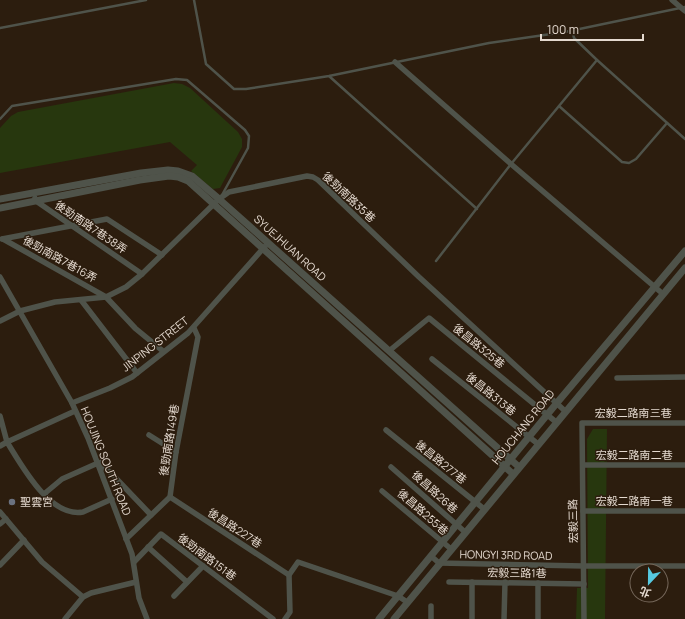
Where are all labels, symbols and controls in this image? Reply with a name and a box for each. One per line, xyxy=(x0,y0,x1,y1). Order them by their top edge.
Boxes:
scale bar xyxy=(541,16,643,42)
text: 100 m xyxy=(547,21,579,38)
street label: 後勁南路35巷 xyxy=(320,168,379,225)
street label: 後勁南路7巷38弄 xyxy=(52,197,130,256)
street label: SYUEJHUAN ROAD xyxy=(251,211,330,284)
street label: 後勁南路7巷16弄 xyxy=(20,232,100,285)
street label: JINPING STREET xyxy=(118,312,192,375)
street label: 後昌路325巷 xyxy=(450,320,508,371)
street label: 後昌路313巷 xyxy=(463,369,520,418)
street label: HOUCHANG ROAD xyxy=(488,386,557,467)
street label: 後勁南路149巷 xyxy=(155,403,182,477)
street label: HOUJING SOUTH ROAD xyxy=(78,404,135,517)
street label: 宏毅二路南三巷 xyxy=(595,405,672,420)
street label: 後昌路277巷 xyxy=(413,436,470,487)
street label: 宏毅二路南二巷 xyxy=(596,447,673,462)
street label: 後昌路26巷 xyxy=(409,467,462,516)
street label: 後昌路255巷 xyxy=(395,485,452,538)
street label: 宏毅二路南一巷 xyxy=(596,493,673,508)
place label: 聖雲宮 xyxy=(20,494,53,509)
marker: 聖雲宮 xyxy=(7,497,17,507)
street label: 宏毅三路 xyxy=(565,499,580,543)
street label: 後昌路227巷 xyxy=(205,504,265,551)
street label: 後勁南路151巷 xyxy=(175,530,240,584)
street label: HONGYI 3RD ROAD xyxy=(459,546,553,563)
north arrow xyxy=(629,563,669,603)
street label: 宏毅三路1巷 xyxy=(487,564,547,581)
text: 北 xyxy=(637,584,653,602)

